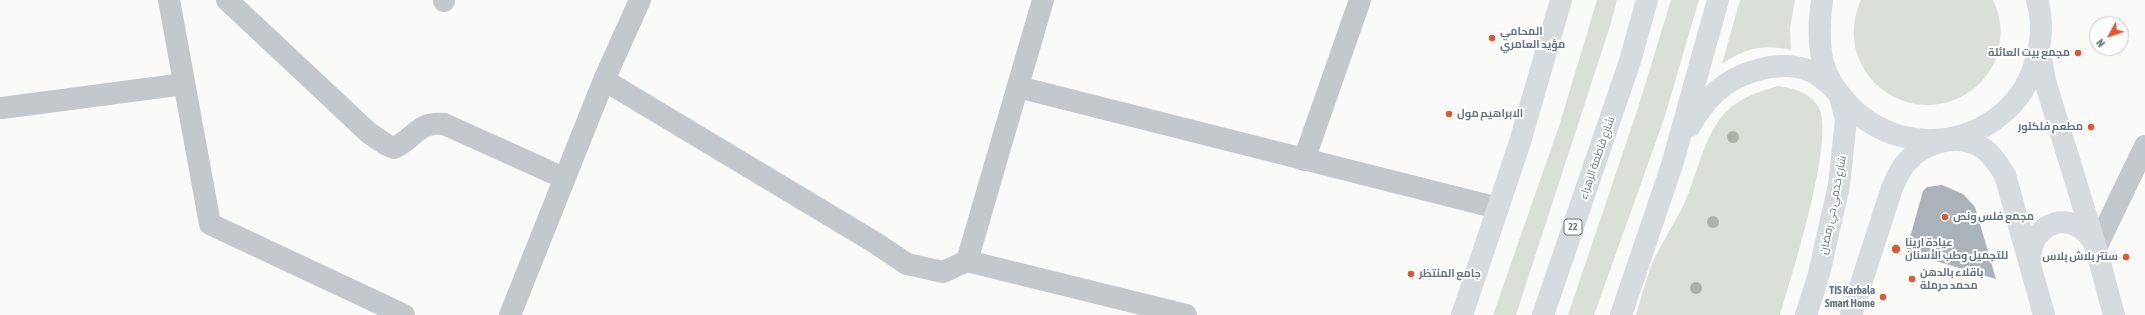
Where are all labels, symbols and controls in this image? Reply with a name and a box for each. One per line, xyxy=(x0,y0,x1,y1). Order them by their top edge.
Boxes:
north arrow xyxy=(2089,16,2129,56)
place label: المحامي مؤيد العامري xyxy=(1500,25,1565,51)
marker: المحامي مؤيد العامري xyxy=(1487,33,1497,43)
text: N xyxy=(2094,37,2107,49)
place label: مجمع بيت العائلة xyxy=(1988,46,2070,60)
marker: مجمع بيت العائلة xyxy=(2073,48,2083,58)
place label: الابراهيم مول xyxy=(1457,107,1523,121)
marker: الابراهيم مول xyxy=(1444,109,1454,119)
street label: شارع فاطمة الزهراء xyxy=(1577,115,1617,201)
place label: مطعم فلكلور xyxy=(2018,120,2083,134)
marker: مطعم فلكلور xyxy=(2086,122,2096,132)
street label: شارع خدمي حي رمضان xyxy=(1817,154,1849,256)
place label: مجمع فلس ونص xyxy=(1953,210,2034,224)
marker: مجمع فلس ونص xyxy=(1940,212,1950,222)
road number: 22 xyxy=(1564,219,1582,235)
place label: عيادة ارينا للتجميل وطب الأسنان xyxy=(1905,236,2008,262)
marker: عيادة ارينا للتجميل وطب الأسنان xyxy=(1890,243,1902,255)
place label: سنتر بلاش بلاس xyxy=(2042,250,2118,264)
marker: سنتر بلاش بلاس xyxy=(2121,252,2131,262)
place label: باقلاء بالدهن محمد حرملة xyxy=(1920,266,1984,292)
place label: جامع المنتظر xyxy=(1419,267,1481,281)
marker: جامع المنتظر xyxy=(1406,269,1416,279)
marker: باقلاء بالدهن محمد حرملة xyxy=(1907,274,1917,284)
place label: TIS Karbala Smart Home xyxy=(1825,284,1875,310)
marker: TIS Karbala Smart Home xyxy=(1878,292,1888,302)

